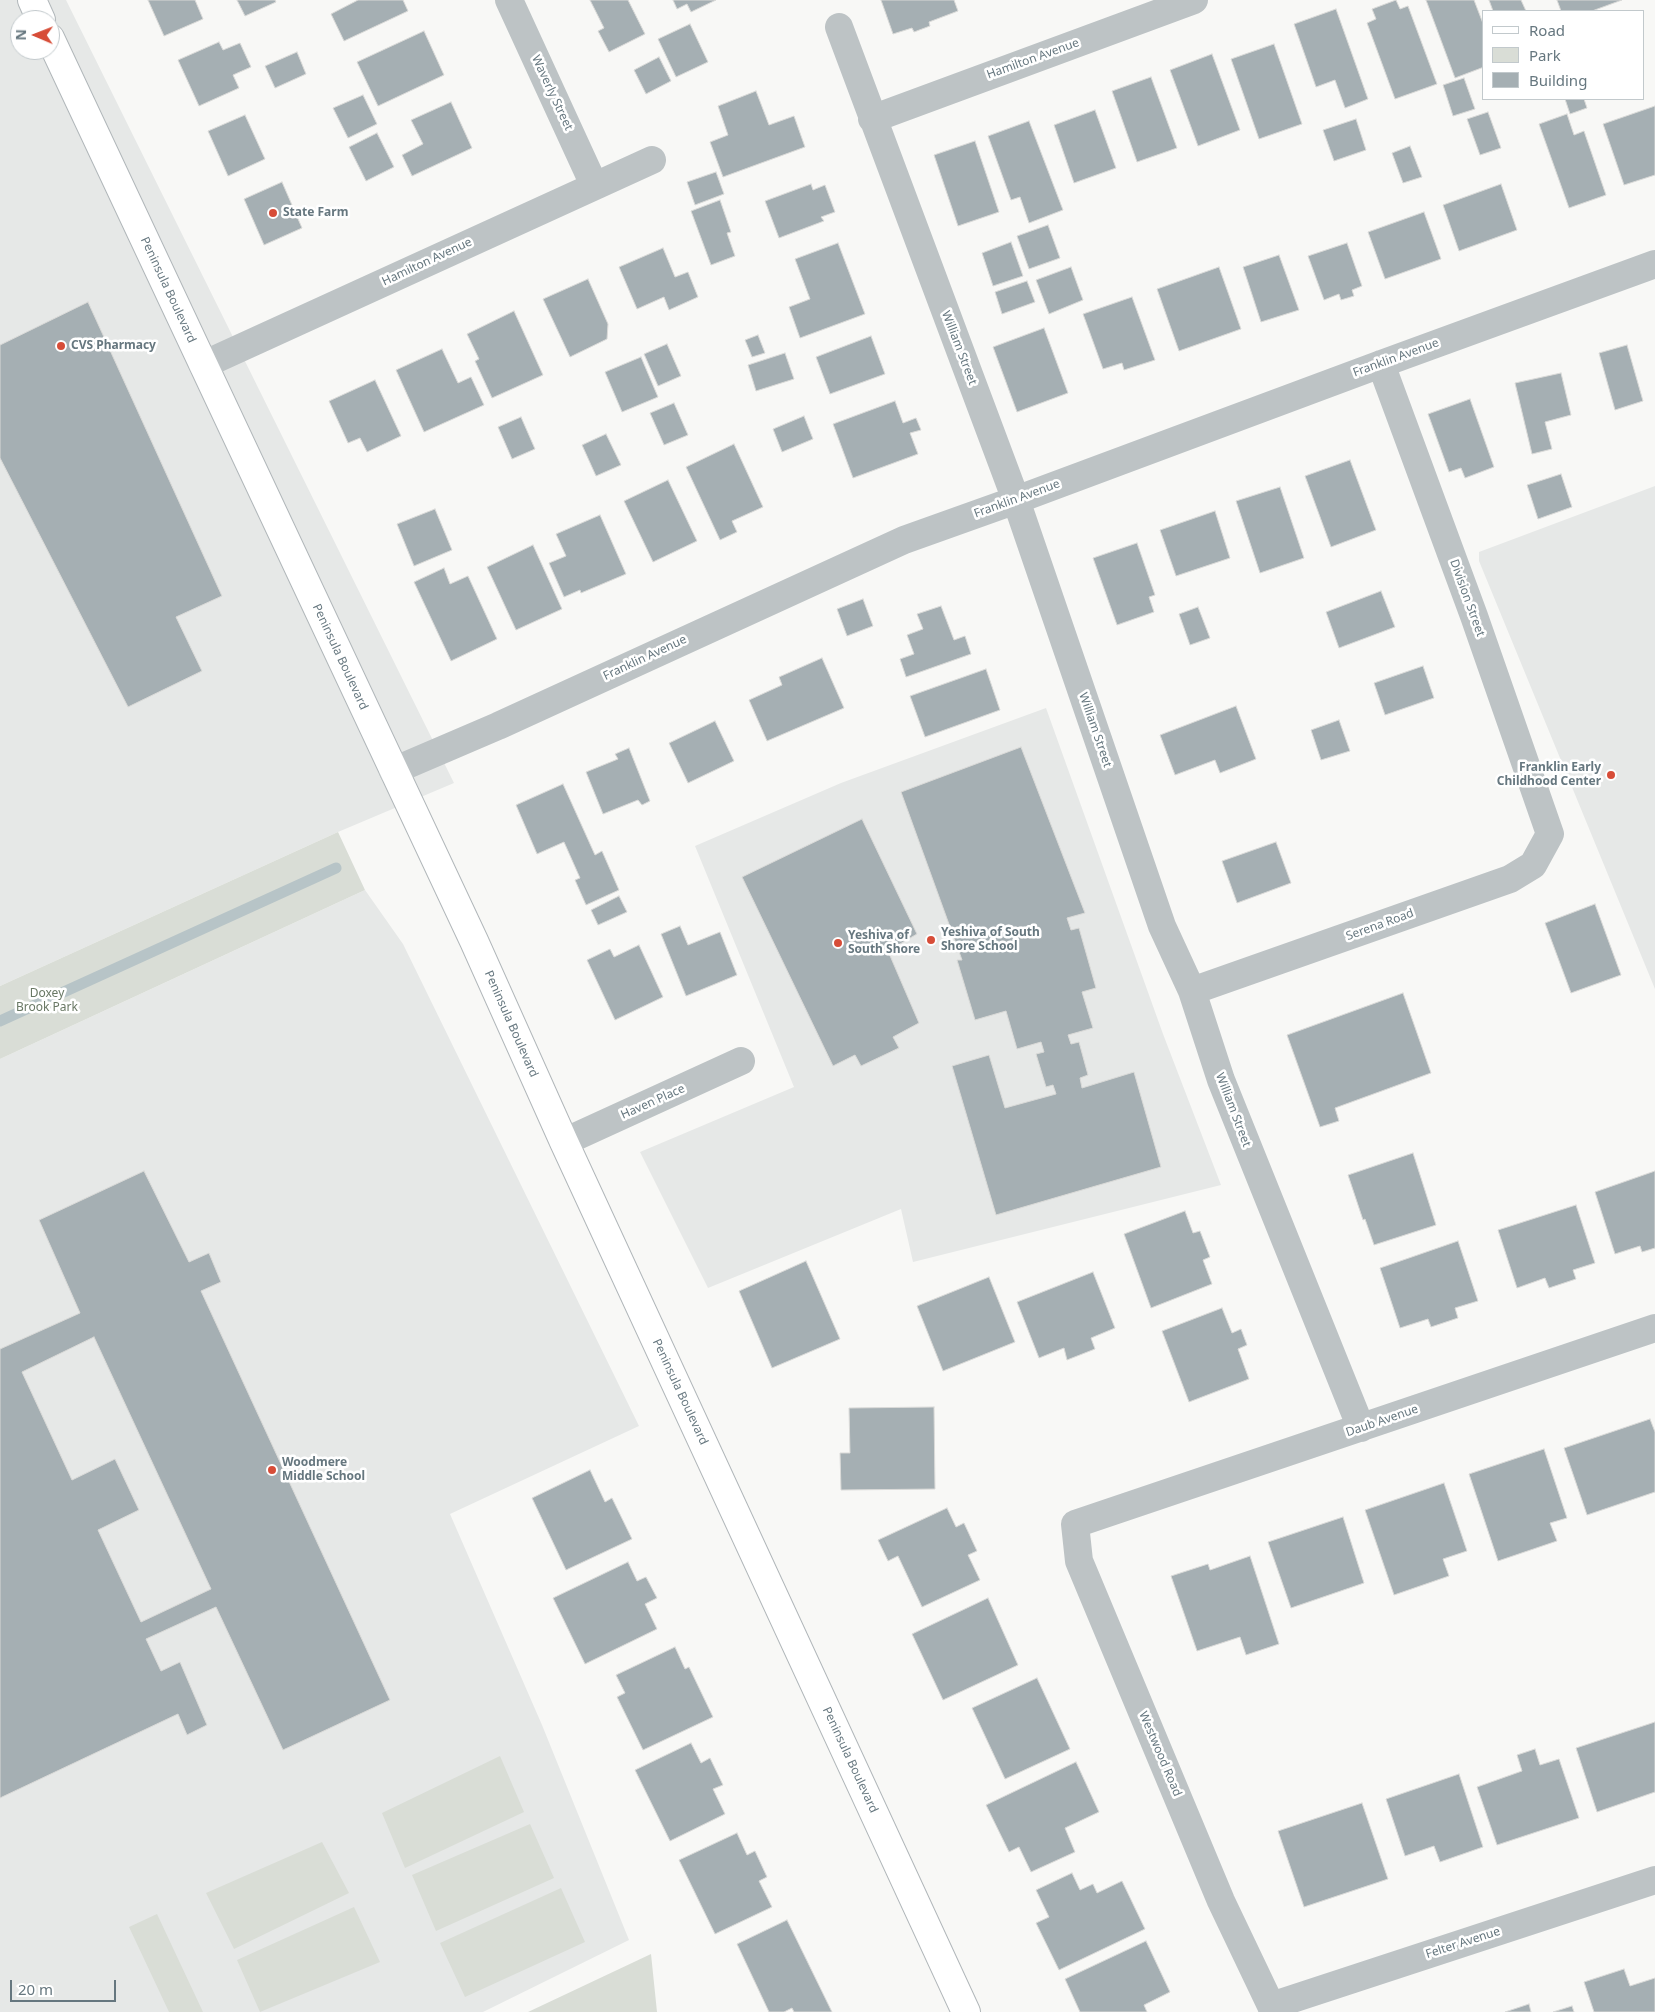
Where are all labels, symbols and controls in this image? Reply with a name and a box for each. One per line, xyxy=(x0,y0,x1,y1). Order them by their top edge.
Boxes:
north arrow xyxy=(10,10,60,60)
legend xyxy=(1482,10,1645,100)
text: Road xyxy=(1529,20,1565,40)
text: N xyxy=(11,29,30,41)
street label: Hamilton Avenue xyxy=(985,36,1081,82)
text: Park xyxy=(1529,45,1561,65)
street label: Waverly Street xyxy=(528,53,576,133)
text: Building xyxy=(1529,70,1587,90)
place label: State Farm xyxy=(283,206,348,220)
marker: State Farm xyxy=(267,207,279,219)
street label: Peninsula Boulevard xyxy=(137,235,199,345)
street label: Hamilton Avenue xyxy=(380,235,474,289)
street label: William Street xyxy=(938,309,980,387)
street label: Franklin Avenue xyxy=(1351,336,1441,380)
place label: CVS Pharmacy xyxy=(71,339,156,353)
marker: CVS Pharmacy xyxy=(55,340,67,352)
street label: Franklin Avenue xyxy=(972,477,1062,521)
street label: Division Street xyxy=(1446,557,1488,639)
street label: Peninsula Boulevard xyxy=(309,602,371,712)
street label: Franklin Avenue xyxy=(601,632,689,684)
street label: William Street xyxy=(1075,691,1115,769)
place label: Franklin Early Childhood Center xyxy=(1497,761,1601,789)
marker: Franklin Early Childhood Center xyxy=(1605,769,1617,781)
street label: Serena Road xyxy=(1344,906,1416,944)
place label: Yeshiva of South Shore School xyxy=(941,926,1040,954)
place label: Yeshiva of South Shore xyxy=(848,929,920,957)
marker: Yeshiva of South Shore School xyxy=(925,934,937,946)
marker: Yeshiva of South Shore xyxy=(832,937,844,949)
street label: Peninsula Boulevard xyxy=(481,969,541,1079)
park label: Doxey Brook Park xyxy=(16,987,78,1015)
street label: William Street xyxy=(1212,1071,1254,1149)
street label: Haven Place xyxy=(619,1081,687,1123)
street label: Peninsula Boulevard xyxy=(649,1337,711,1447)
street label: Daub Avenue xyxy=(1344,1402,1420,1440)
place label: Woodmere Middle School xyxy=(282,1456,365,1484)
marker: Woodmere Middle School xyxy=(266,1464,278,1476)
street label: Peninsula Boulevard xyxy=(819,1705,881,1815)
street label: Westwood Road xyxy=(1136,1709,1184,1799)
street label: Felter Avenue xyxy=(1424,1924,1502,1962)
scale bar xyxy=(12,1970,119,2002)
text: 20 m xyxy=(18,1979,53,1999)

